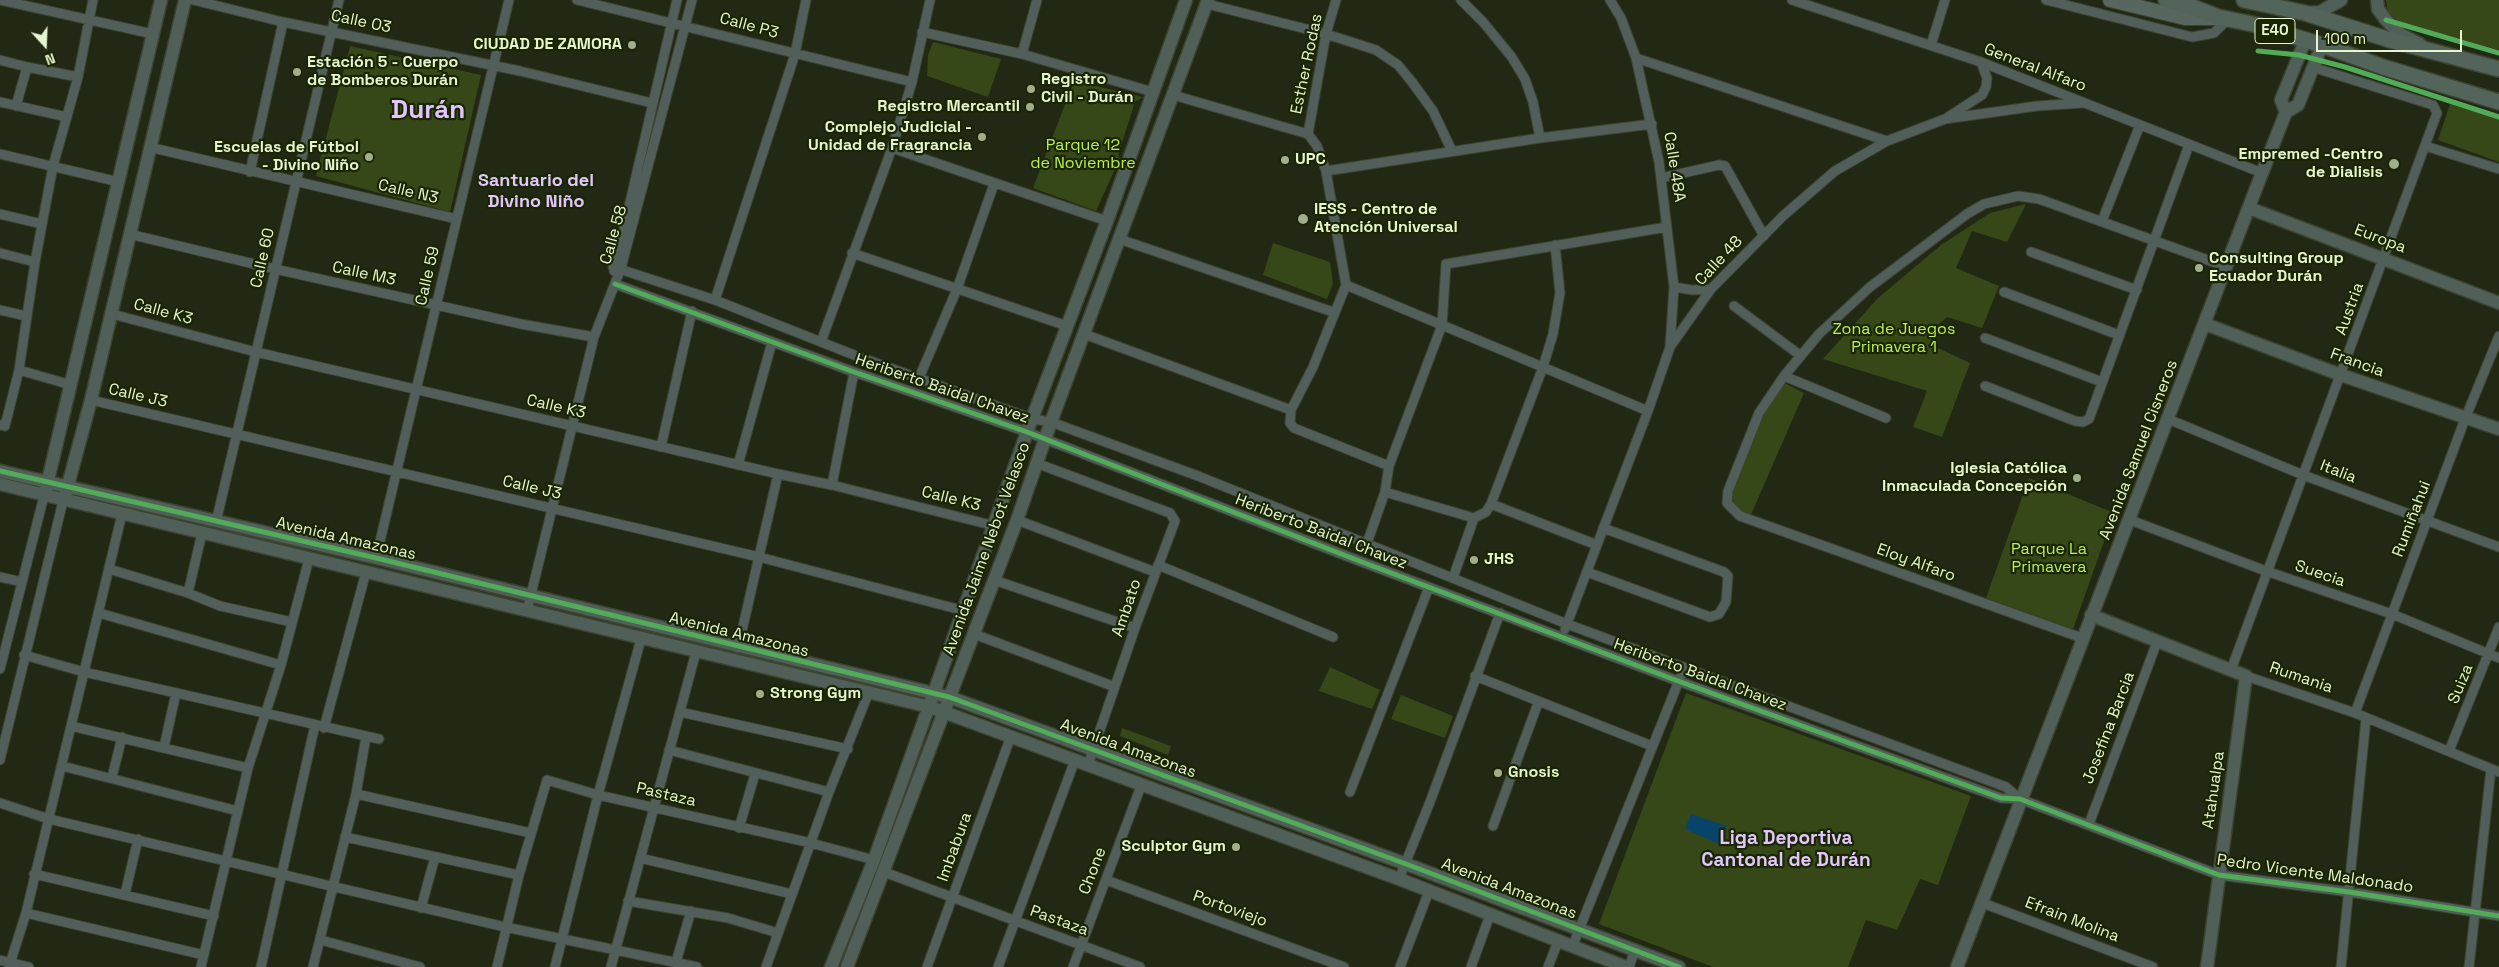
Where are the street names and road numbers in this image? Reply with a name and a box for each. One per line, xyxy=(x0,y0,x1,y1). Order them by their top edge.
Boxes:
street label: Calle O3 xyxy=(329,6,393,38)
street label: Calle P3 xyxy=(717,9,781,43)
street label: Esther Rodas xyxy=(1287,12,1327,116)
road number: E40 xyxy=(2255,18,2295,44)
street label: General Alfaro xyxy=(1981,40,2089,96)
street label: Calle 48A xyxy=(1659,130,1689,204)
street label: Calle N3 xyxy=(376,176,440,208)
street label: Calle 58 xyxy=(596,203,632,267)
street label: Europa xyxy=(2351,220,2409,258)
street label: Calle 60 xyxy=(247,226,279,290)
street label: Calle 48 xyxy=(1691,232,1747,290)
street label: Calle 59 xyxy=(412,244,444,308)
street label: Calle M3 xyxy=(331,258,397,290)
street label: Austria xyxy=(2332,280,2368,338)
street label: Calle K3 xyxy=(131,295,195,329)
street label: Francia xyxy=(2327,344,2387,382)
street label: Heriberto Baidal Chavez xyxy=(852,350,1032,428)
street label: Avenida Samuel Cisneros xyxy=(2096,357,2182,543)
street label: Calle J3 xyxy=(107,380,169,412)
street label: Calle K3 xyxy=(524,391,588,423)
street label: Avenida Jaime Nebot Velasco xyxy=(939,440,1035,658)
street label: Italia xyxy=(2317,456,2359,488)
street label: Calle J3 xyxy=(501,472,563,504)
street label: Rumiñahui xyxy=(2389,478,2435,560)
street label: Calle K3 xyxy=(919,482,983,516)
street label: Heriberto Baidal Chavez xyxy=(1232,490,1410,574)
street label: Avenida Amazonas xyxy=(274,514,418,564)
street label: Eloy Alfaro xyxy=(1874,540,1958,586)
street label: Suecia xyxy=(2292,556,2348,592)
street label: Ambato xyxy=(1108,577,1146,639)
street label: Avenida Amazonas xyxy=(667,608,811,662)
street label: Heriberto Baidal Chavez xyxy=(1611,635,1789,715)
street label: Rumania xyxy=(2267,658,2335,698)
street label: Suiza xyxy=(2444,661,2478,707)
street label: Josefina Barcia xyxy=(2079,669,2139,787)
street label: Avenida Amazonas xyxy=(1057,715,1199,783)
street label: Atahualpa xyxy=(2199,750,2229,830)
street label: Pastaza xyxy=(634,779,698,811)
street label: Imbabura xyxy=(934,810,976,884)
street label: Chone xyxy=(1075,845,1111,897)
street label: Pedro Vicente Maldonado xyxy=(2216,851,2414,897)
street label: Avenida Amazonas xyxy=(1439,854,1579,924)
street label: Portoviejo xyxy=(1190,887,1270,931)
street label: Efrain Molina xyxy=(2022,893,2122,947)
street label: Pastaza xyxy=(1027,902,1091,940)

